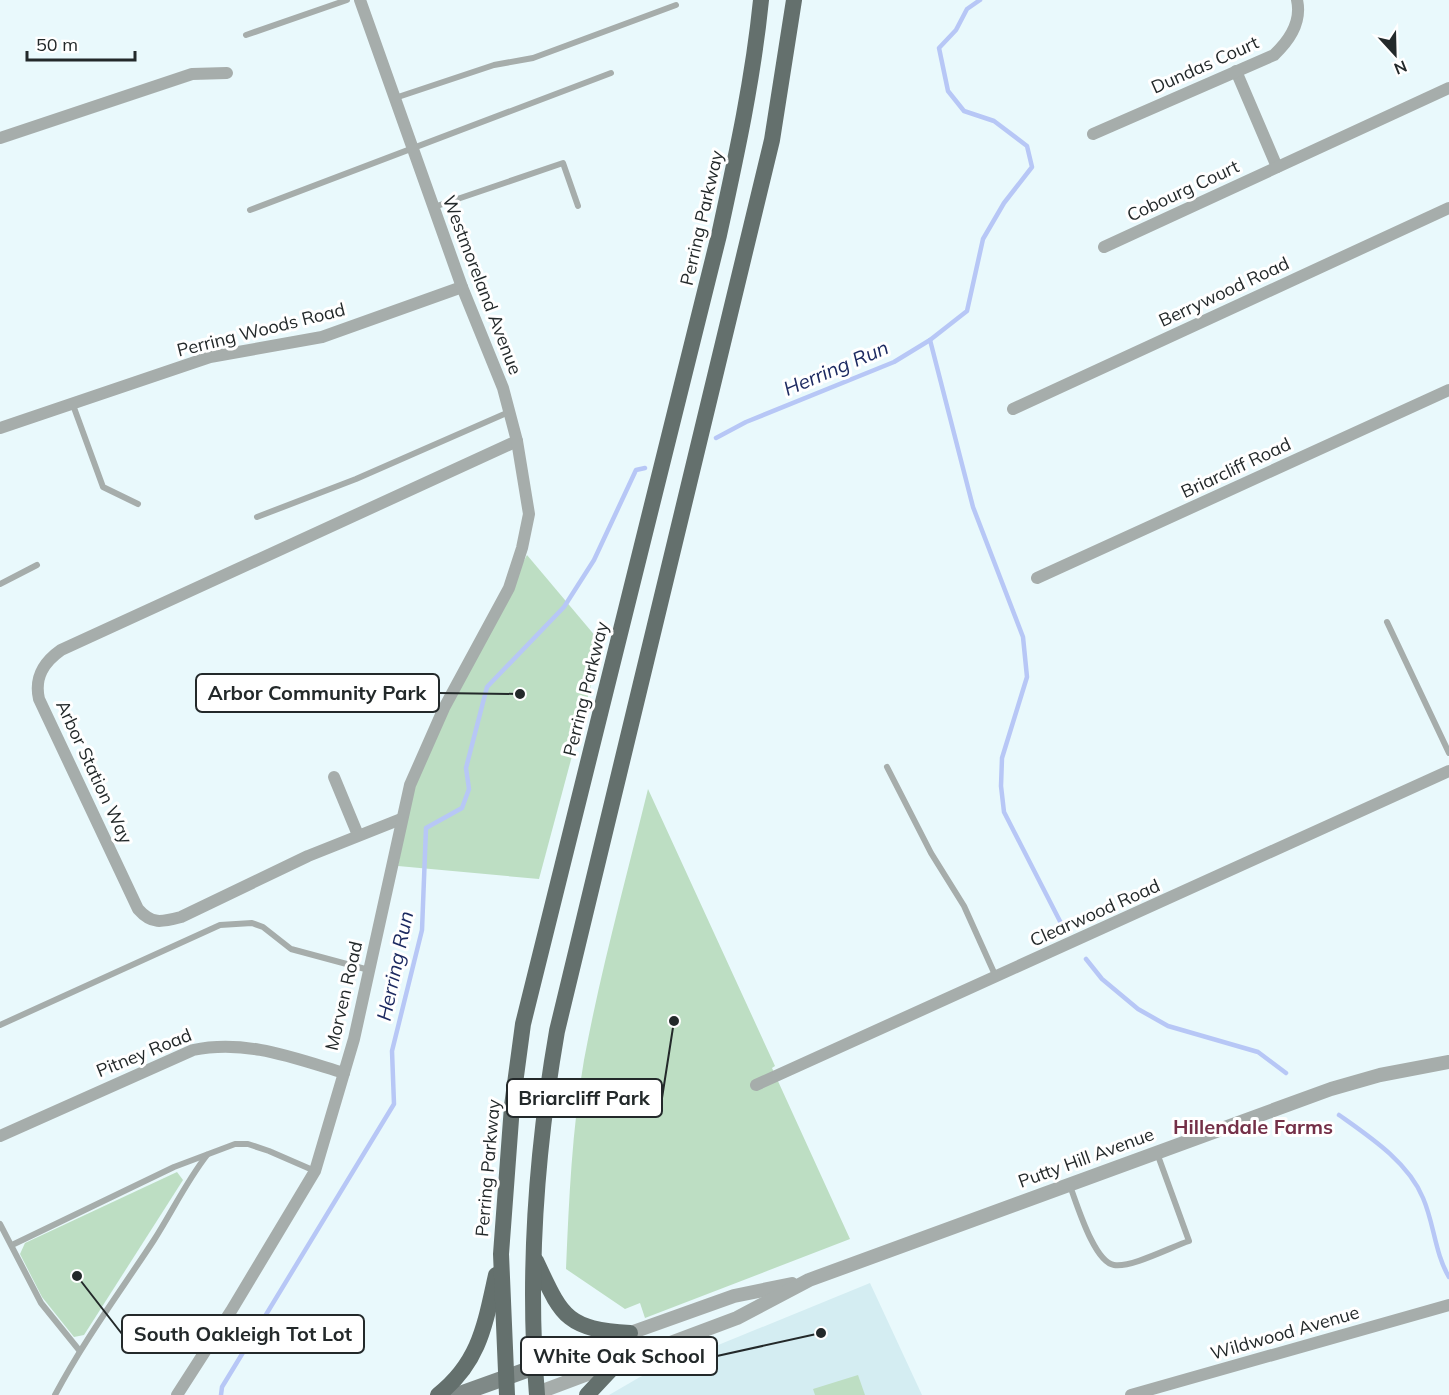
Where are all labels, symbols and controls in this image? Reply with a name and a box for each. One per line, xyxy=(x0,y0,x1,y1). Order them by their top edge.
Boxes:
scale bar xyxy=(27,24,135,62)
north arrow xyxy=(1365,24,1425,84)
street label: Dundas Court xyxy=(1147,31,1262,98)
text: 50 m xyxy=(36,33,78,56)
text: N xyxy=(1391,56,1410,79)
street label: Perring Parkway xyxy=(675,148,728,288)
street label: Cobourg Court xyxy=(1123,155,1243,227)
street label: Westmoreland Avenue xyxy=(438,192,527,378)
street label: Berrywood Road xyxy=(1155,251,1293,332)
street label: Perring Woods Road xyxy=(174,297,347,362)
water label: Herring Run xyxy=(780,334,892,401)
street label: Briarcliff Road xyxy=(1177,432,1294,503)
street label: Perring Parkway xyxy=(558,619,613,759)
callout: Arbor Community Park xyxy=(196,674,439,712)
text: Arbor Community Park xyxy=(208,680,427,705)
street label: Arbor Station Way xyxy=(51,696,138,848)
street label: Clearwood Road xyxy=(1026,874,1163,952)
water label: Herring Run xyxy=(371,909,418,1023)
street label: Morven Road xyxy=(320,939,367,1053)
street label: Pitney Road xyxy=(93,1023,195,1082)
callout: Briarcliff Park xyxy=(507,1079,662,1117)
text: Briarcliff Park xyxy=(518,1085,651,1110)
street label: Perring Parkway xyxy=(470,1098,505,1238)
district label: Hillendale Farms xyxy=(1173,1114,1333,1139)
street label: Putty Hill Avenue xyxy=(1015,1122,1157,1193)
street label: Wildwood Avenue xyxy=(1208,1300,1362,1365)
callout: South Oakleigh Tot Lot xyxy=(122,1315,364,1353)
text: South Oakleigh Tot Lot xyxy=(134,1321,353,1346)
callout: White Oak School xyxy=(521,1337,717,1375)
text: White Oak School xyxy=(533,1343,705,1368)

